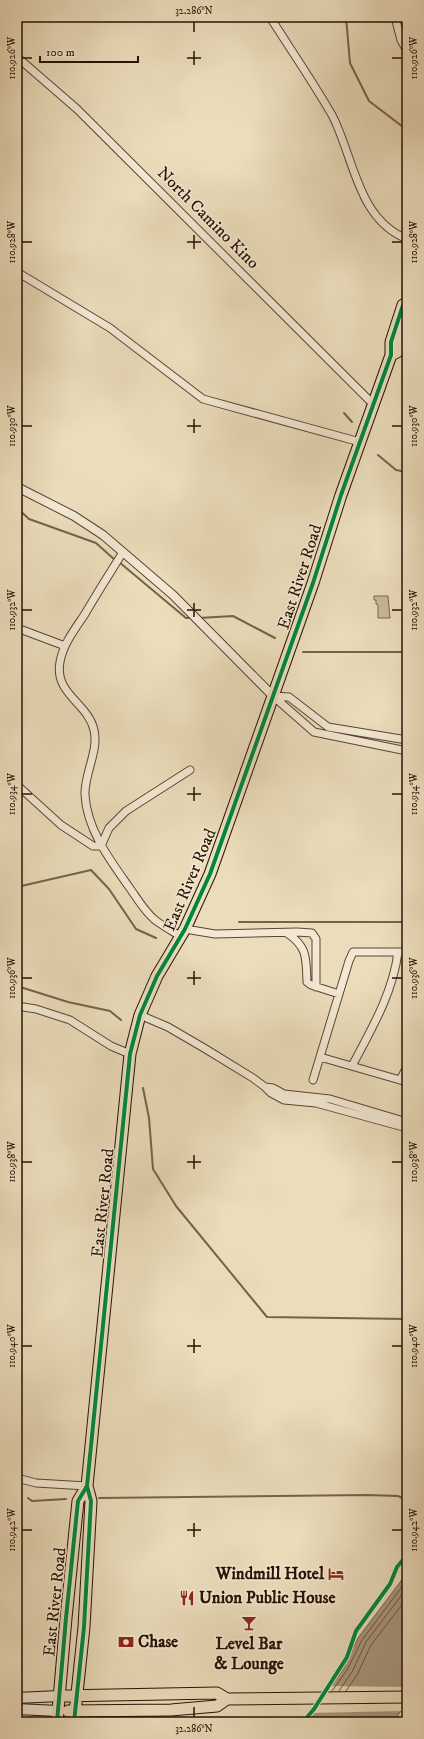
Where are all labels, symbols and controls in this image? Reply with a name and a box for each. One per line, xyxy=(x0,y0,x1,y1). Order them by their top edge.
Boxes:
text: 32.286°N xyxy=(175,5,213,17)
text: 110.926°W xyxy=(6,36,18,79)
text: 110.926°W xyxy=(408,36,420,79)
scale bar xyxy=(40,38,138,64)
text: 100 m xyxy=(46,45,75,60)
street label: North Camino Kino xyxy=(152,162,264,274)
text: 110.928°W xyxy=(6,220,18,263)
text: 110.928°W xyxy=(408,220,420,263)
text: 110.930°W xyxy=(6,404,18,447)
text: 110.930°W xyxy=(408,404,420,447)
street label: East River Road xyxy=(273,521,328,632)
text: 110.932°W xyxy=(6,589,18,631)
text: 110.932°W xyxy=(408,589,420,631)
text: 110.934°W xyxy=(6,772,18,815)
text: 110.934°W xyxy=(408,772,420,815)
street label: East River Road xyxy=(159,825,222,935)
text: 110.936°W xyxy=(6,956,18,999)
text: 110.936°W xyxy=(408,956,420,999)
text: 110.938°W xyxy=(6,1141,18,1183)
text: 110.938°W xyxy=(408,1141,420,1183)
street label: East River Road xyxy=(86,1147,120,1259)
text: 110.940°W xyxy=(6,1323,18,1368)
text: 110.940°W xyxy=(408,1323,420,1368)
text: 110.942°W xyxy=(6,1508,18,1552)
text: 110.942°W xyxy=(408,1508,420,1552)
street label: East River Road xyxy=(38,1546,72,1658)
place label: Windmill Hotel xyxy=(215,1563,325,1585)
hotel icon: Windmill Hotel xyxy=(327,1565,345,1583)
place label: Union Public House xyxy=(199,1587,335,1609)
restaurant icon: Union Public House xyxy=(178,1589,196,1607)
bar icon: Level Bar & Lounge xyxy=(240,1614,258,1632)
place label: Chase xyxy=(138,1631,178,1653)
bank icon: Chase xyxy=(117,1633,135,1651)
place label: Level Bar & Lounge xyxy=(214,1633,284,1675)
text: 32.286°N xyxy=(175,1723,213,1735)

